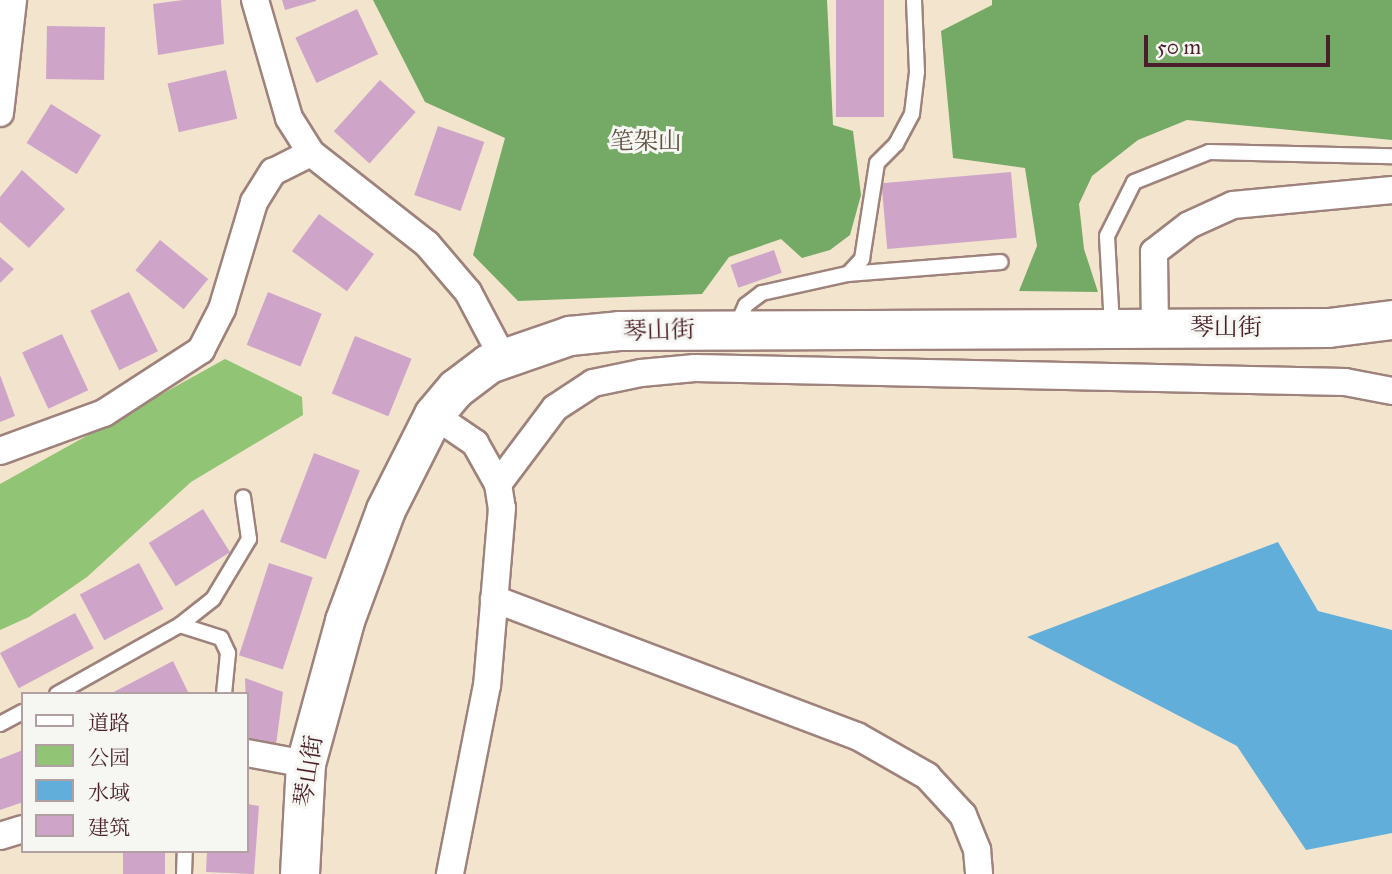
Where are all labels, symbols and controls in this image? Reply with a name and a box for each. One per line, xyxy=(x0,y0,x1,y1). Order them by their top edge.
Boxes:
scale bar xyxy=(1147,21,1332,65)
text: 50 m xyxy=(1157,34,1201,60)
park label: 笔架山 xyxy=(610,128,682,156)
street label: 琴山街 xyxy=(1190,314,1262,342)
street label: 琴山街 xyxy=(623,315,695,347)
legend xyxy=(21,692,248,853)
text: 道路 xyxy=(88,710,130,736)
street label: 琴山街 xyxy=(289,733,329,809)
text: 公园 xyxy=(88,745,130,771)
text: 水域 xyxy=(88,780,130,806)
text: 建筑 xyxy=(88,815,130,841)

